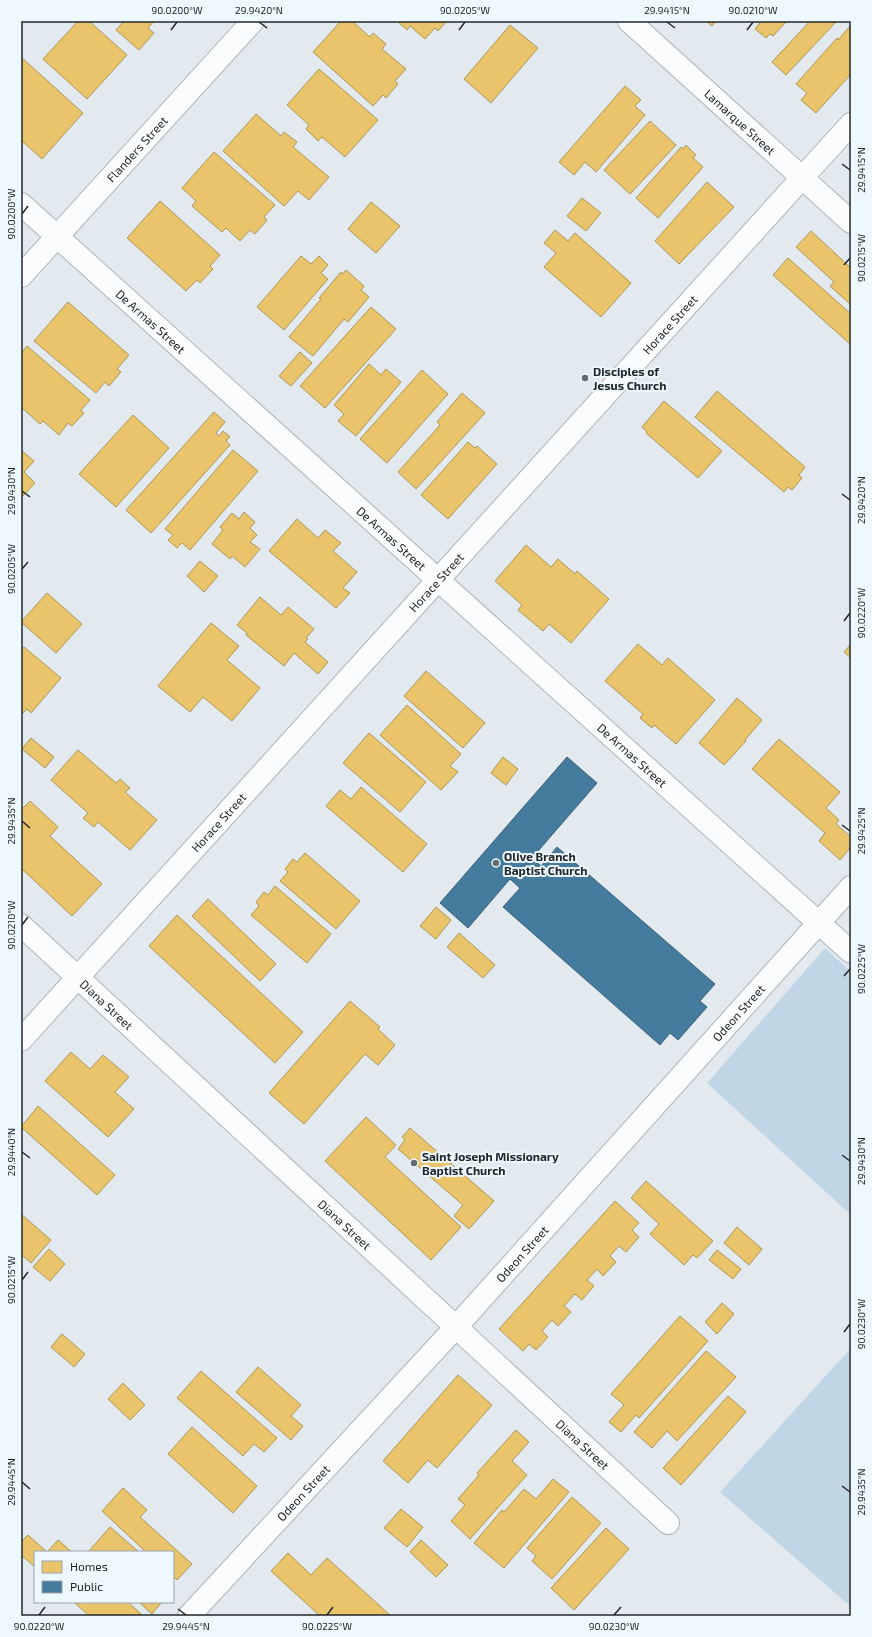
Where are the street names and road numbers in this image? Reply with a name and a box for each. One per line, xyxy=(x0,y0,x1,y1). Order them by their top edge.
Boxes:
street label: Lamarque Street xyxy=(702,86,779,158)
street label: Flanders Street xyxy=(103,113,170,185)
street label: De Armas Street xyxy=(113,286,189,356)
street label: Horace Street xyxy=(639,292,700,356)
street label: De Armas Street xyxy=(354,503,430,573)
street label: Horace Street xyxy=(406,549,466,614)
street label: De Armas Street xyxy=(595,720,670,790)
street label: Horace Street xyxy=(188,789,249,854)
street label: Diana Street xyxy=(77,976,137,1033)
street label: Odeon Street xyxy=(709,981,768,1044)
street label: Diana Street xyxy=(315,1196,375,1253)
street label: Odeon Street xyxy=(493,1222,551,1285)
street label: Diana Street xyxy=(553,1416,613,1472)
street label: Odeon Street xyxy=(274,1461,333,1524)

